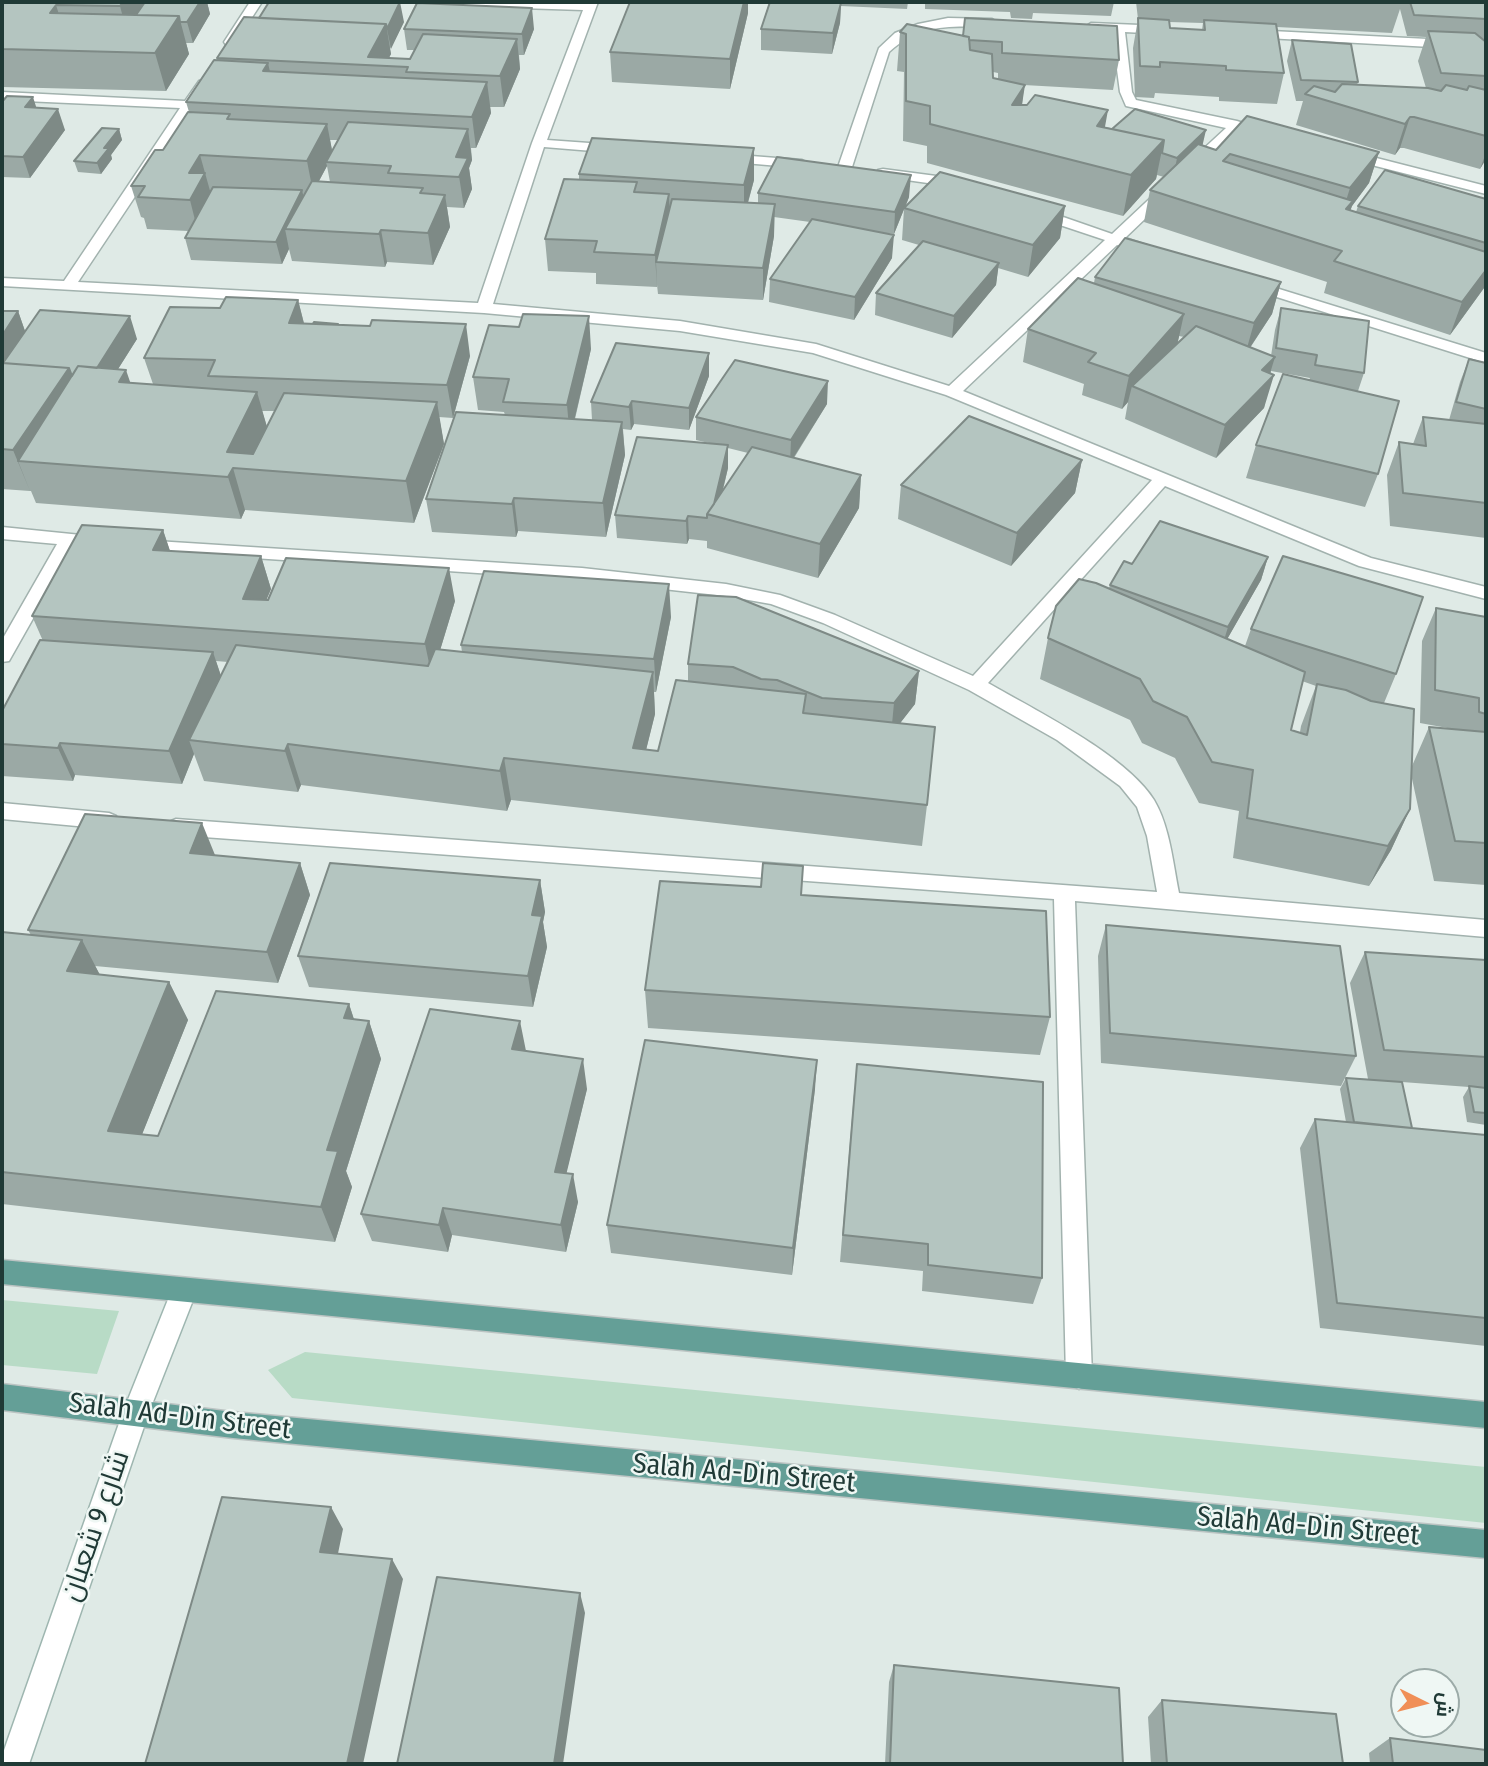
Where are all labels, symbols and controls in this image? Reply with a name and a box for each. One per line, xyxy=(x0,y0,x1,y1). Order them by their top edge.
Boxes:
street label: Salah Ad-Din Street xyxy=(67,1387,293,1447)
street label: شارع 9 شعبان xyxy=(55,1446,137,1606)
street label: Salah Ad-Din Street xyxy=(631,1448,857,1500)
street label: Salah Ad-Din Street xyxy=(1195,1501,1421,1553)
north arrow xyxy=(1390,1668,1460,1738)
text: ش xyxy=(1432,1692,1457,1718)

